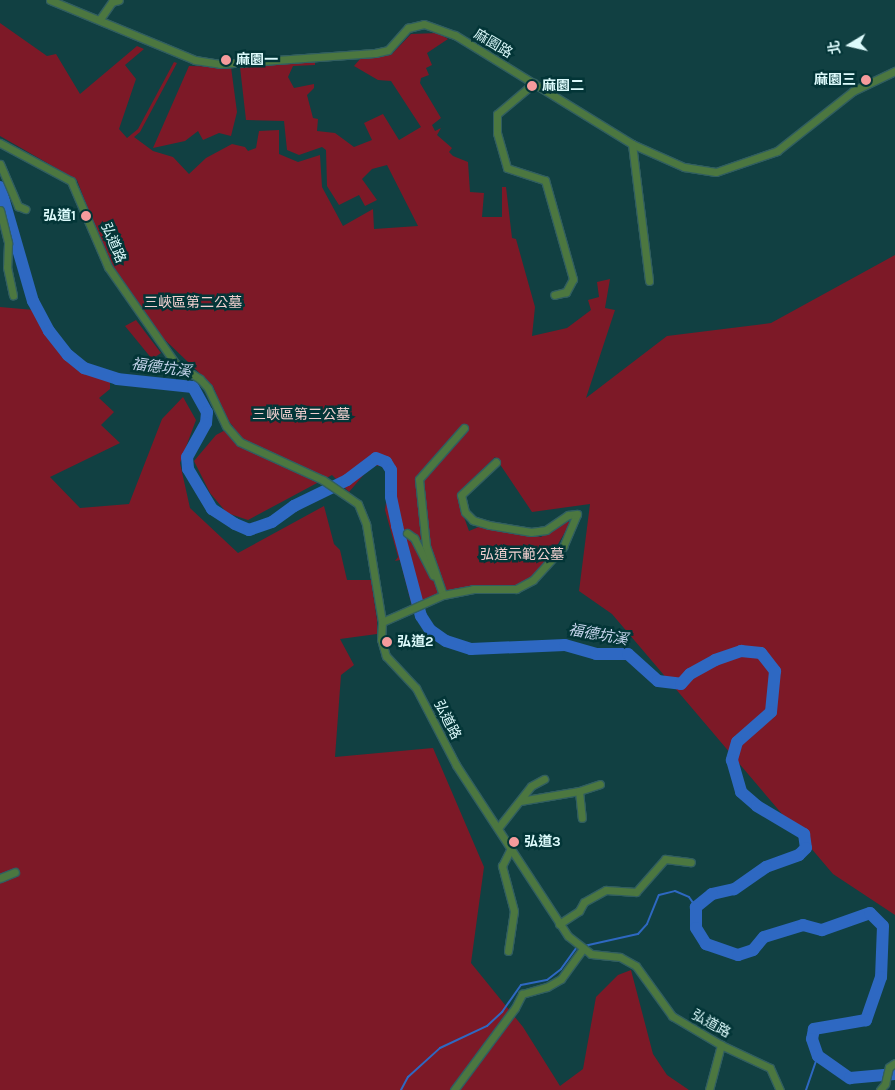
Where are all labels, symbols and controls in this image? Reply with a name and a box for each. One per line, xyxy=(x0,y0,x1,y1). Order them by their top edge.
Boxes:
north arrow xyxy=(825,20,875,70)
street label: 麻園路 xyxy=(471,26,515,62)
text: 北 xyxy=(825,39,844,56)
place label: 麻園一 xyxy=(236,52,278,68)
marker: 麻園一 xyxy=(220,54,232,66)
place label: 麻園三 xyxy=(814,72,856,88)
marker: 麻園三 xyxy=(860,74,872,86)
place label: 麻園二 xyxy=(542,78,584,94)
marker: 麻園二 xyxy=(526,80,538,92)
place label: 弘道1 xyxy=(43,208,76,224)
marker: 弘道1 xyxy=(80,210,92,222)
street label: 弘道路 xyxy=(97,220,129,266)
park label: 三峽區第二公墓 xyxy=(144,295,242,311)
water label: 福德坑溪 xyxy=(130,355,192,381)
park label: 三峽區第三公墓 xyxy=(252,407,350,423)
park label: 弘道示範公墓 xyxy=(480,547,564,563)
water label: 福德坑溪 xyxy=(567,621,629,649)
place label: 弘道2 xyxy=(397,634,433,650)
marker: 弘道2 xyxy=(381,636,393,648)
street label: 弘道路 xyxy=(430,697,464,743)
place label: 弘道3 xyxy=(524,834,561,850)
marker: 弘道3 xyxy=(508,836,520,848)
street label: 弘道路 xyxy=(689,1006,733,1042)

